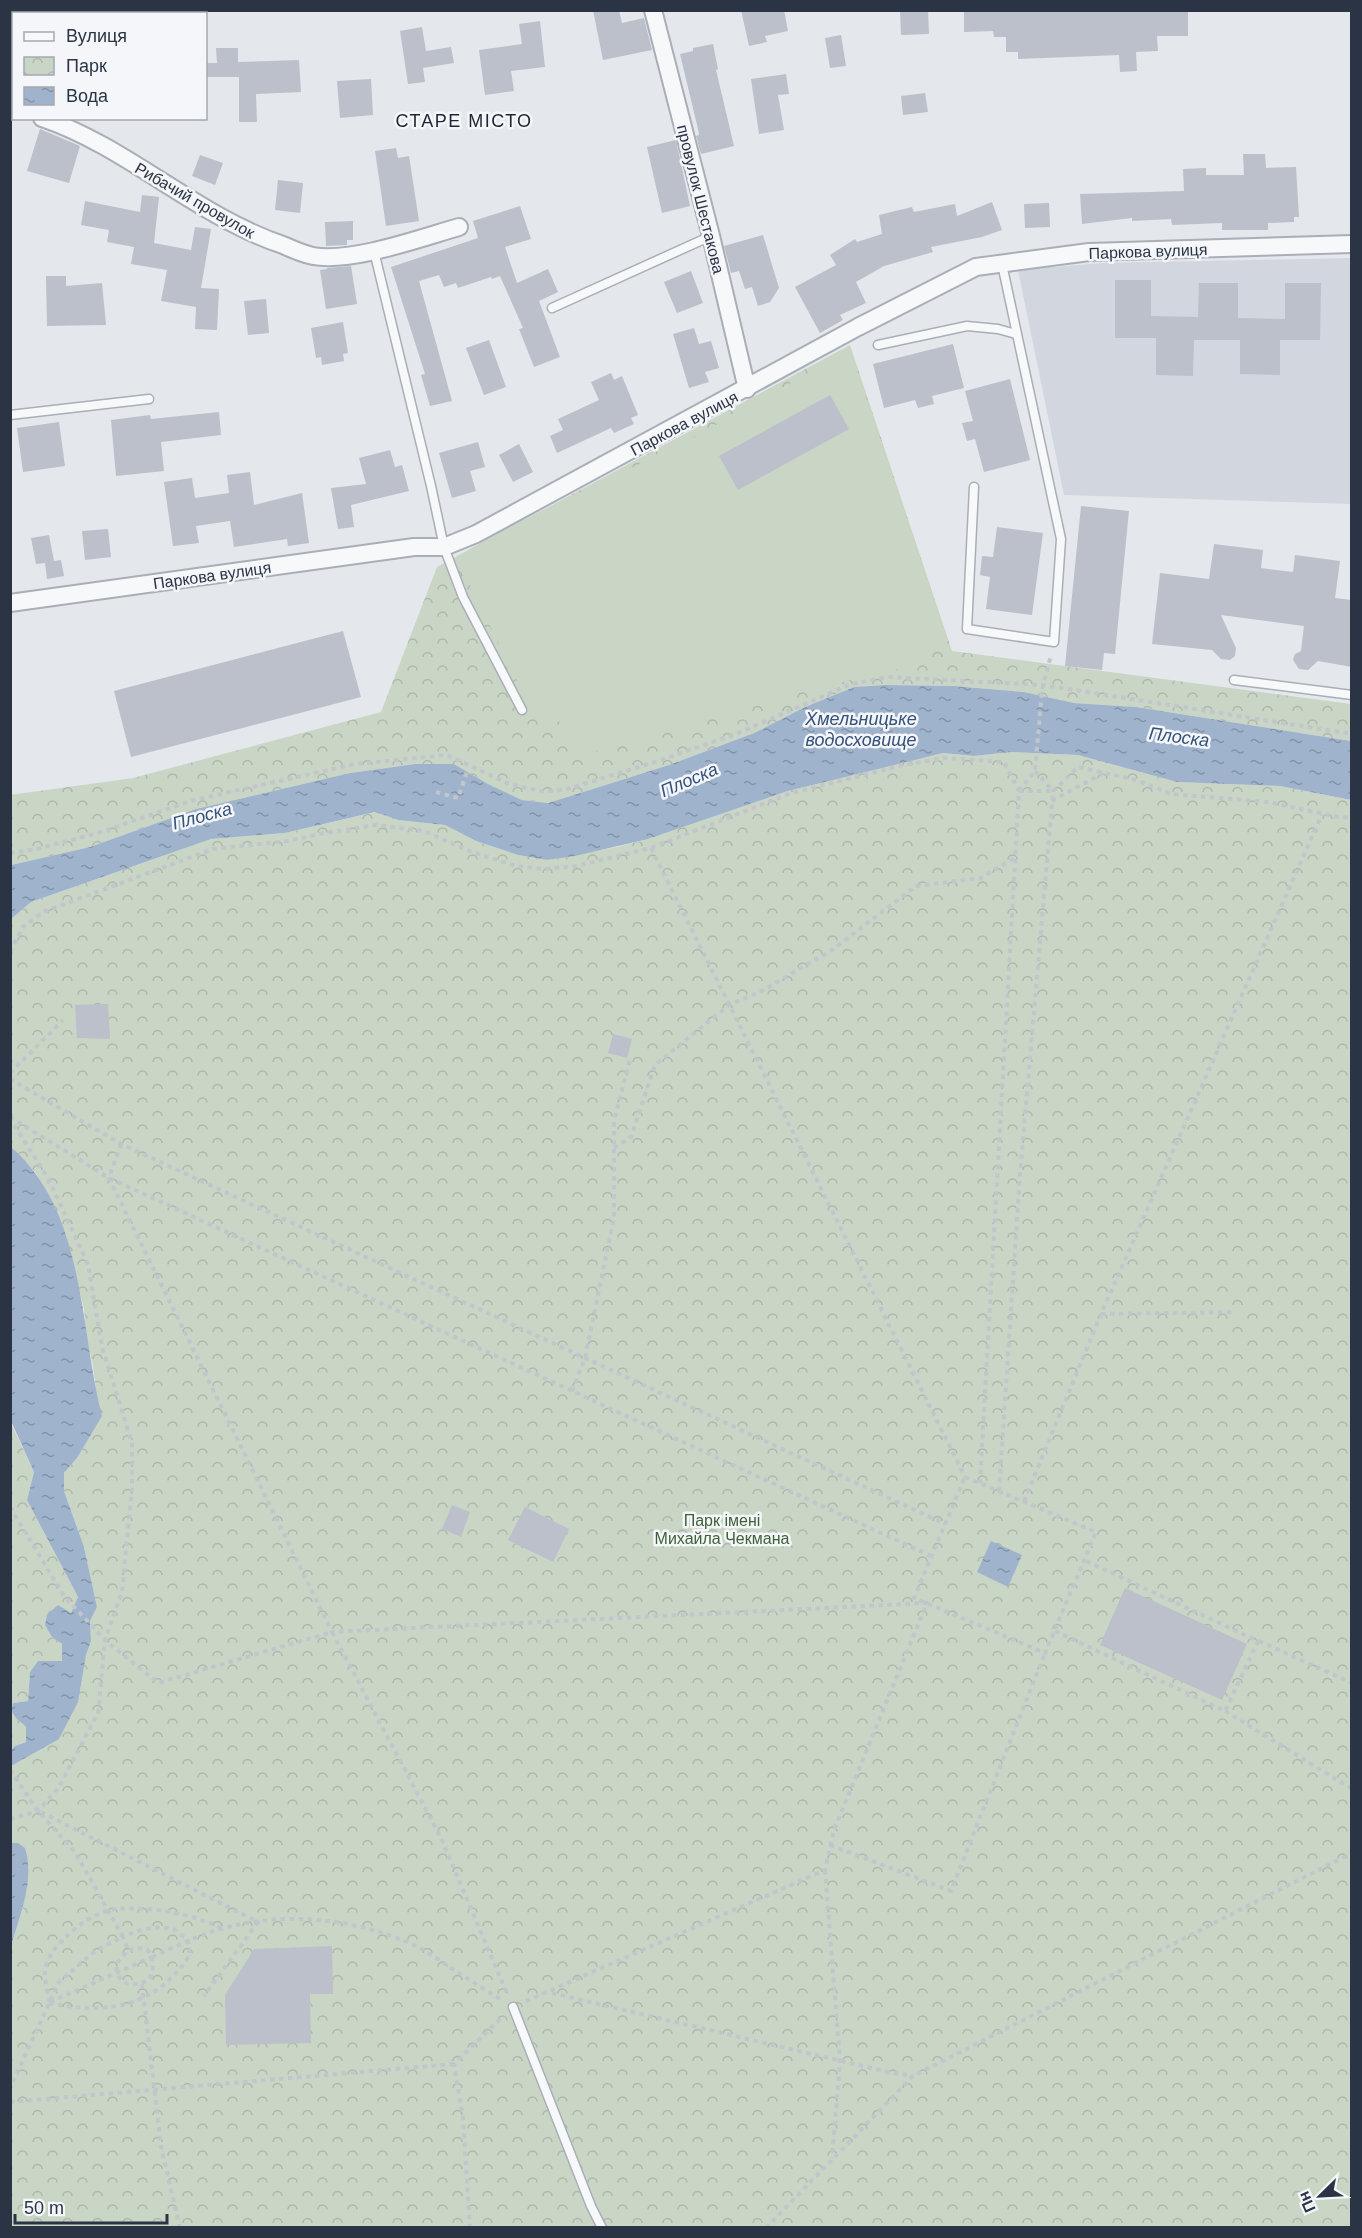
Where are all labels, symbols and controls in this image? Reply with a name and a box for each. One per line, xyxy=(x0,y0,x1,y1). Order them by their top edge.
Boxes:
legend xyxy=(12,12,207,120)
text: Вулиця xyxy=(66,26,127,46)
text: Парк xyxy=(66,56,107,76)
text: Вода xyxy=(66,86,109,106)
district label: СТАРЕ МІСТО xyxy=(396,111,532,131)
street label: провулок Шестакова xyxy=(674,123,727,276)
street label: Рибачий провулок xyxy=(132,159,258,242)
street label: Паркова вулиця xyxy=(1088,241,1208,262)
street label: Паркова вулиця xyxy=(628,388,741,459)
street label: Паркова вулиця xyxy=(152,559,272,592)
water label: Хмельницьке водосховище xyxy=(804,709,917,750)
water label: Плоска xyxy=(1148,723,1210,751)
water label: Плоска xyxy=(657,759,721,801)
water label: Плоска xyxy=(170,798,234,834)
park label: Парк імені Михайла Чекмана xyxy=(655,1512,790,1547)
north arrow xyxy=(1290,2166,1350,2226)
scale bar xyxy=(15,2187,166,2225)
text: Пн xyxy=(1295,2189,1319,2215)
text: 50 m xyxy=(24,2198,64,2218)

